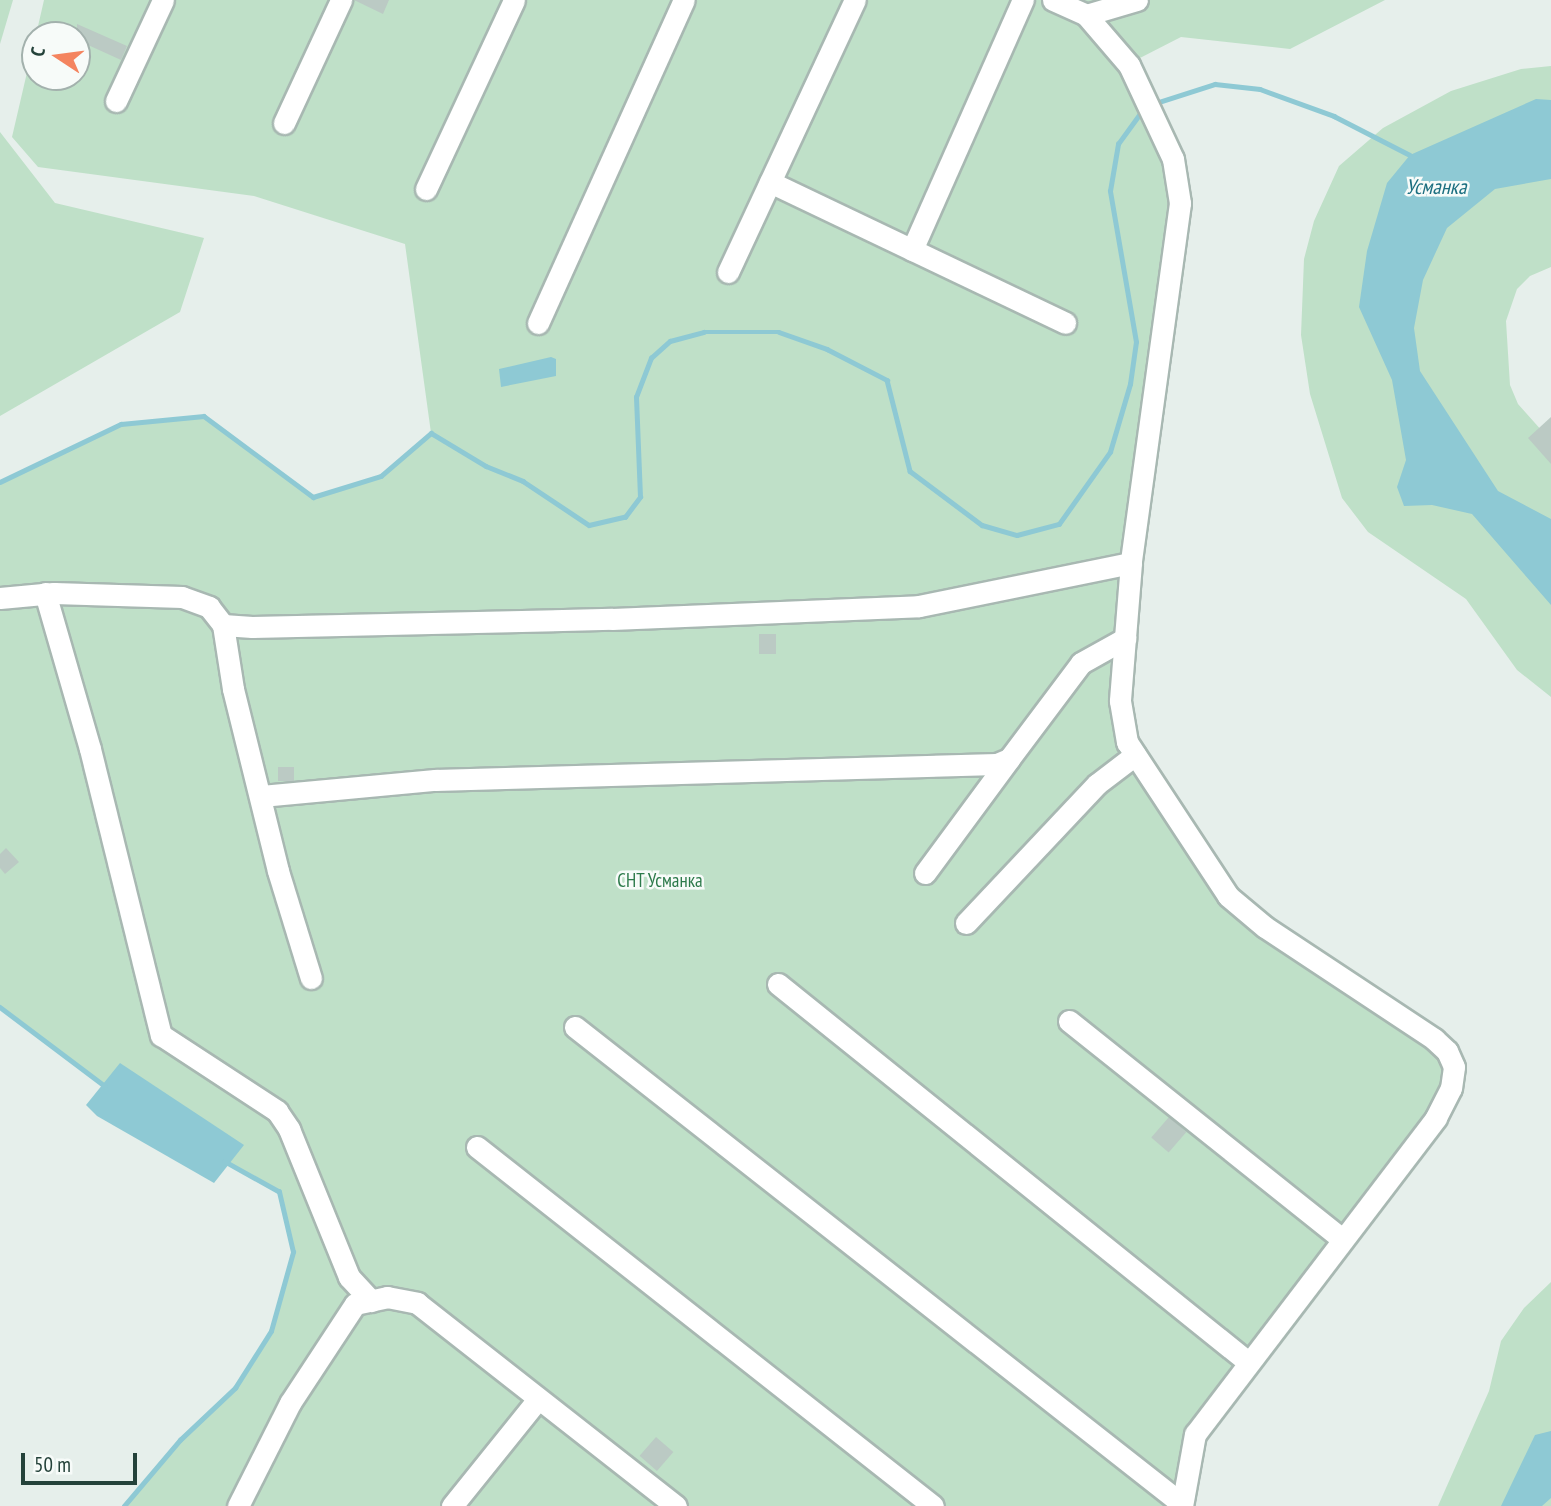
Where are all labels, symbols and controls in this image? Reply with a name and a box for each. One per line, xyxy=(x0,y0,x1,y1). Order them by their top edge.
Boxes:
north arrow xyxy=(21,21,91,91)
text: С xyxy=(25,45,50,59)
water label: Усманка xyxy=(1406,174,1466,200)
park label: СНТ Усманка xyxy=(617,870,703,892)
scale bar xyxy=(24,1440,140,1484)
text: 50 m xyxy=(34,1451,71,1478)

